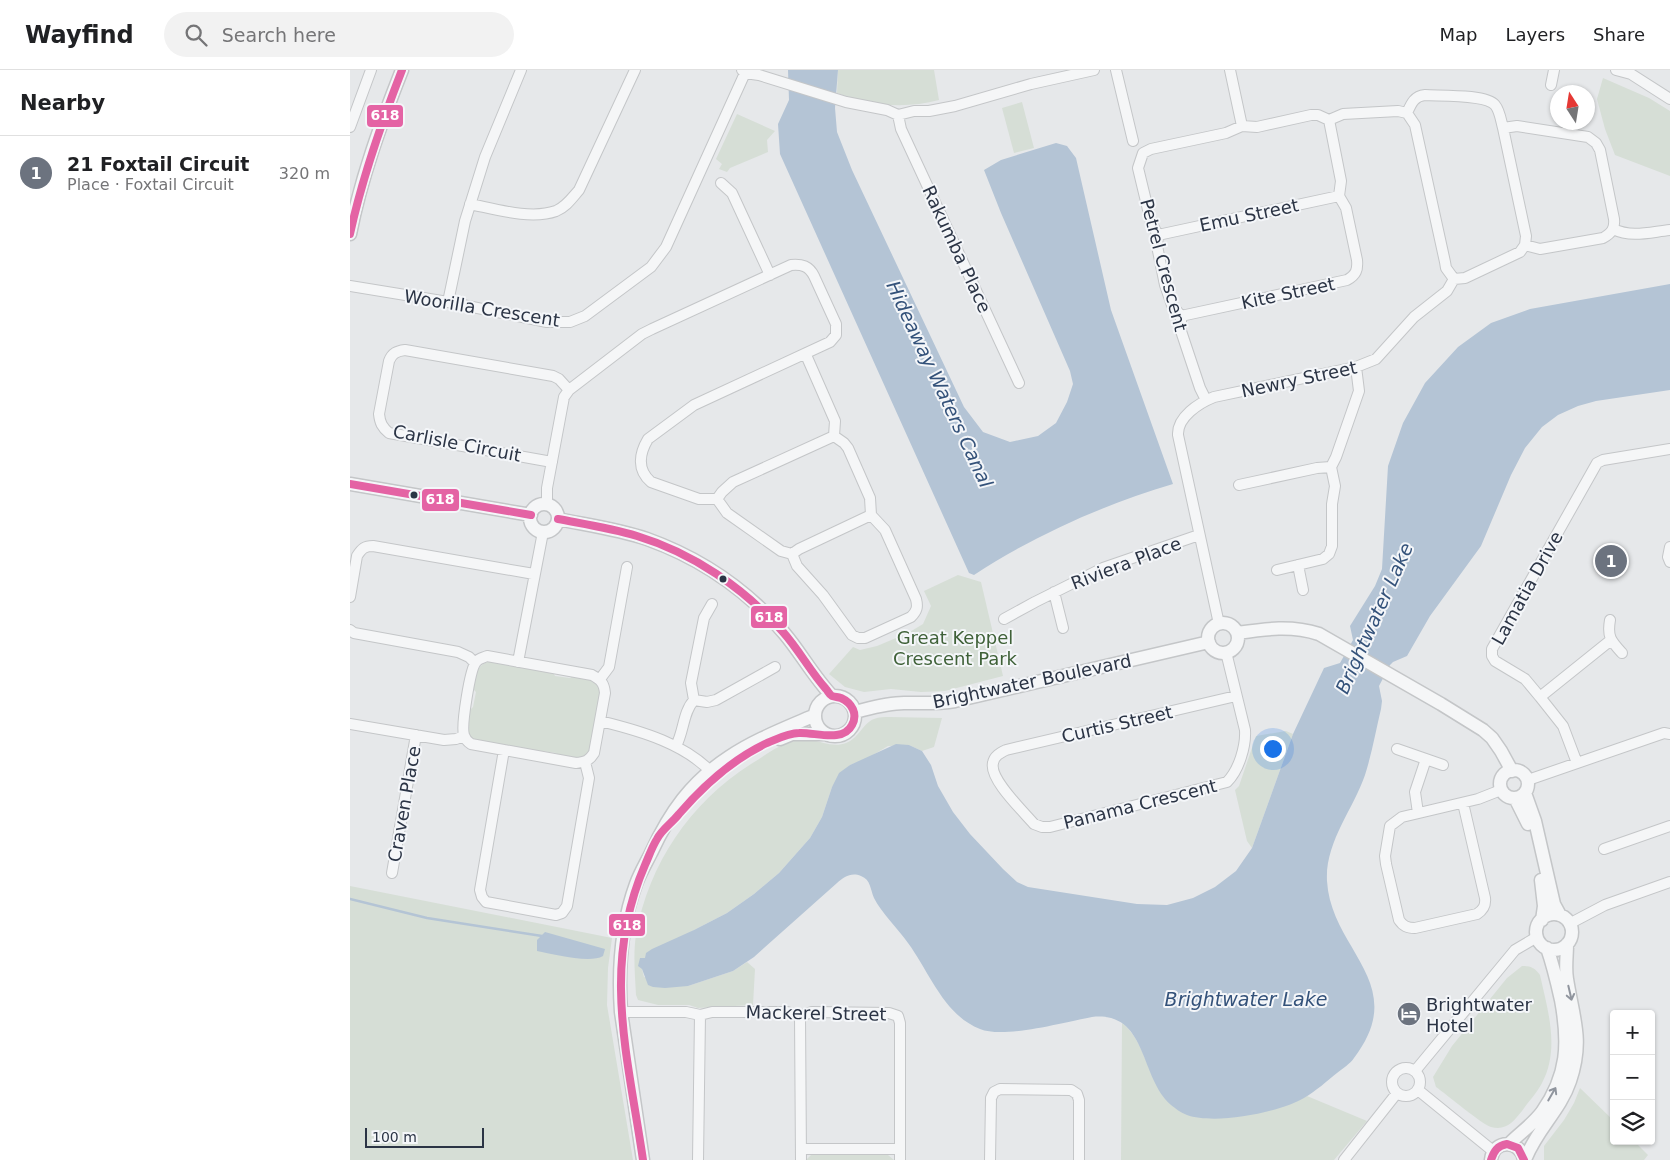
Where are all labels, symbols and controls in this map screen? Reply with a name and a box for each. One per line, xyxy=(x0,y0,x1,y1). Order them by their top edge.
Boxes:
search box xyxy=(164,12,514,57)
text: Wayfind xyxy=(25,21,134,49)
icon: search xyxy=(182,21,210,49)
text: Search here xyxy=(222,24,336,46)
text: Map xyxy=(1439,24,1477,45)
text: Layers xyxy=(1505,24,1565,45)
text: Share xyxy=(1593,24,1645,45)
north arrow xyxy=(1550,85,1595,130)
text: Nearby xyxy=(20,91,105,115)
line badge: 618 xyxy=(366,104,404,128)
text: 618 xyxy=(370,107,400,123)
text: 21 Foxtail Circuit xyxy=(67,153,249,175)
text: 1 xyxy=(30,164,42,183)
text: 320 m xyxy=(279,164,330,183)
text: Place · Foxtail Circuit xyxy=(67,175,234,194)
street label: Rakumba Place xyxy=(918,182,996,316)
street label: Emu Street xyxy=(1198,194,1300,236)
street label: Petrel Crescent xyxy=(1136,196,1192,334)
street label: Kite Street xyxy=(1239,273,1337,313)
water label: Hideaway Waters Canal xyxy=(882,277,998,492)
street label: Woorilla Crescent xyxy=(403,285,561,331)
street label: Newry Street xyxy=(1239,356,1359,402)
street label: Carlisle Circuit xyxy=(391,420,523,466)
line badge: 618 xyxy=(421,488,460,512)
unlabelled marker xyxy=(409,490,419,500)
text: 618 xyxy=(425,491,455,507)
street label: Lamatia Drive xyxy=(1487,528,1567,648)
street label: Riviera Place xyxy=(1068,532,1184,594)
water label: Brightwater Lake xyxy=(1331,539,1417,697)
pin: 1 xyxy=(1595,542,1627,580)
unlabelled marker xyxy=(718,574,728,584)
line badge: 618 xyxy=(750,605,788,629)
text: 618 xyxy=(754,609,784,625)
park label: Great Keppel Crescent Park xyxy=(893,627,1018,669)
street label: Brightwater Boulevard xyxy=(931,650,1133,712)
street label: Curtis Street xyxy=(1059,701,1175,747)
your location xyxy=(1260,736,1286,762)
street label: Craven Place xyxy=(383,744,425,864)
street label: Panama Crescent xyxy=(1061,775,1219,833)
line badge: 618 xyxy=(608,913,646,937)
text: 618 xyxy=(612,917,642,933)
one-way arrow xyxy=(1566,984,1575,1000)
water label: Brightwater Lake xyxy=(1165,988,1327,1010)
place label: Brightwater Hotel xyxy=(1426,994,1533,1036)
street label: Mackerel Street xyxy=(745,1001,887,1025)
hotel icon: Brightwater Hotel xyxy=(1396,1001,1422,1027)
map controls xyxy=(1610,1010,1655,1145)
button: + xyxy=(1610,1010,1655,1055)
button: − xyxy=(1610,1055,1655,1100)
one-way arrow xyxy=(1548,1088,1558,1102)
button: layers xyxy=(1610,1100,1655,1145)
scale bar xyxy=(365,1125,484,1148)
text: 100 m xyxy=(372,1129,417,1145)

